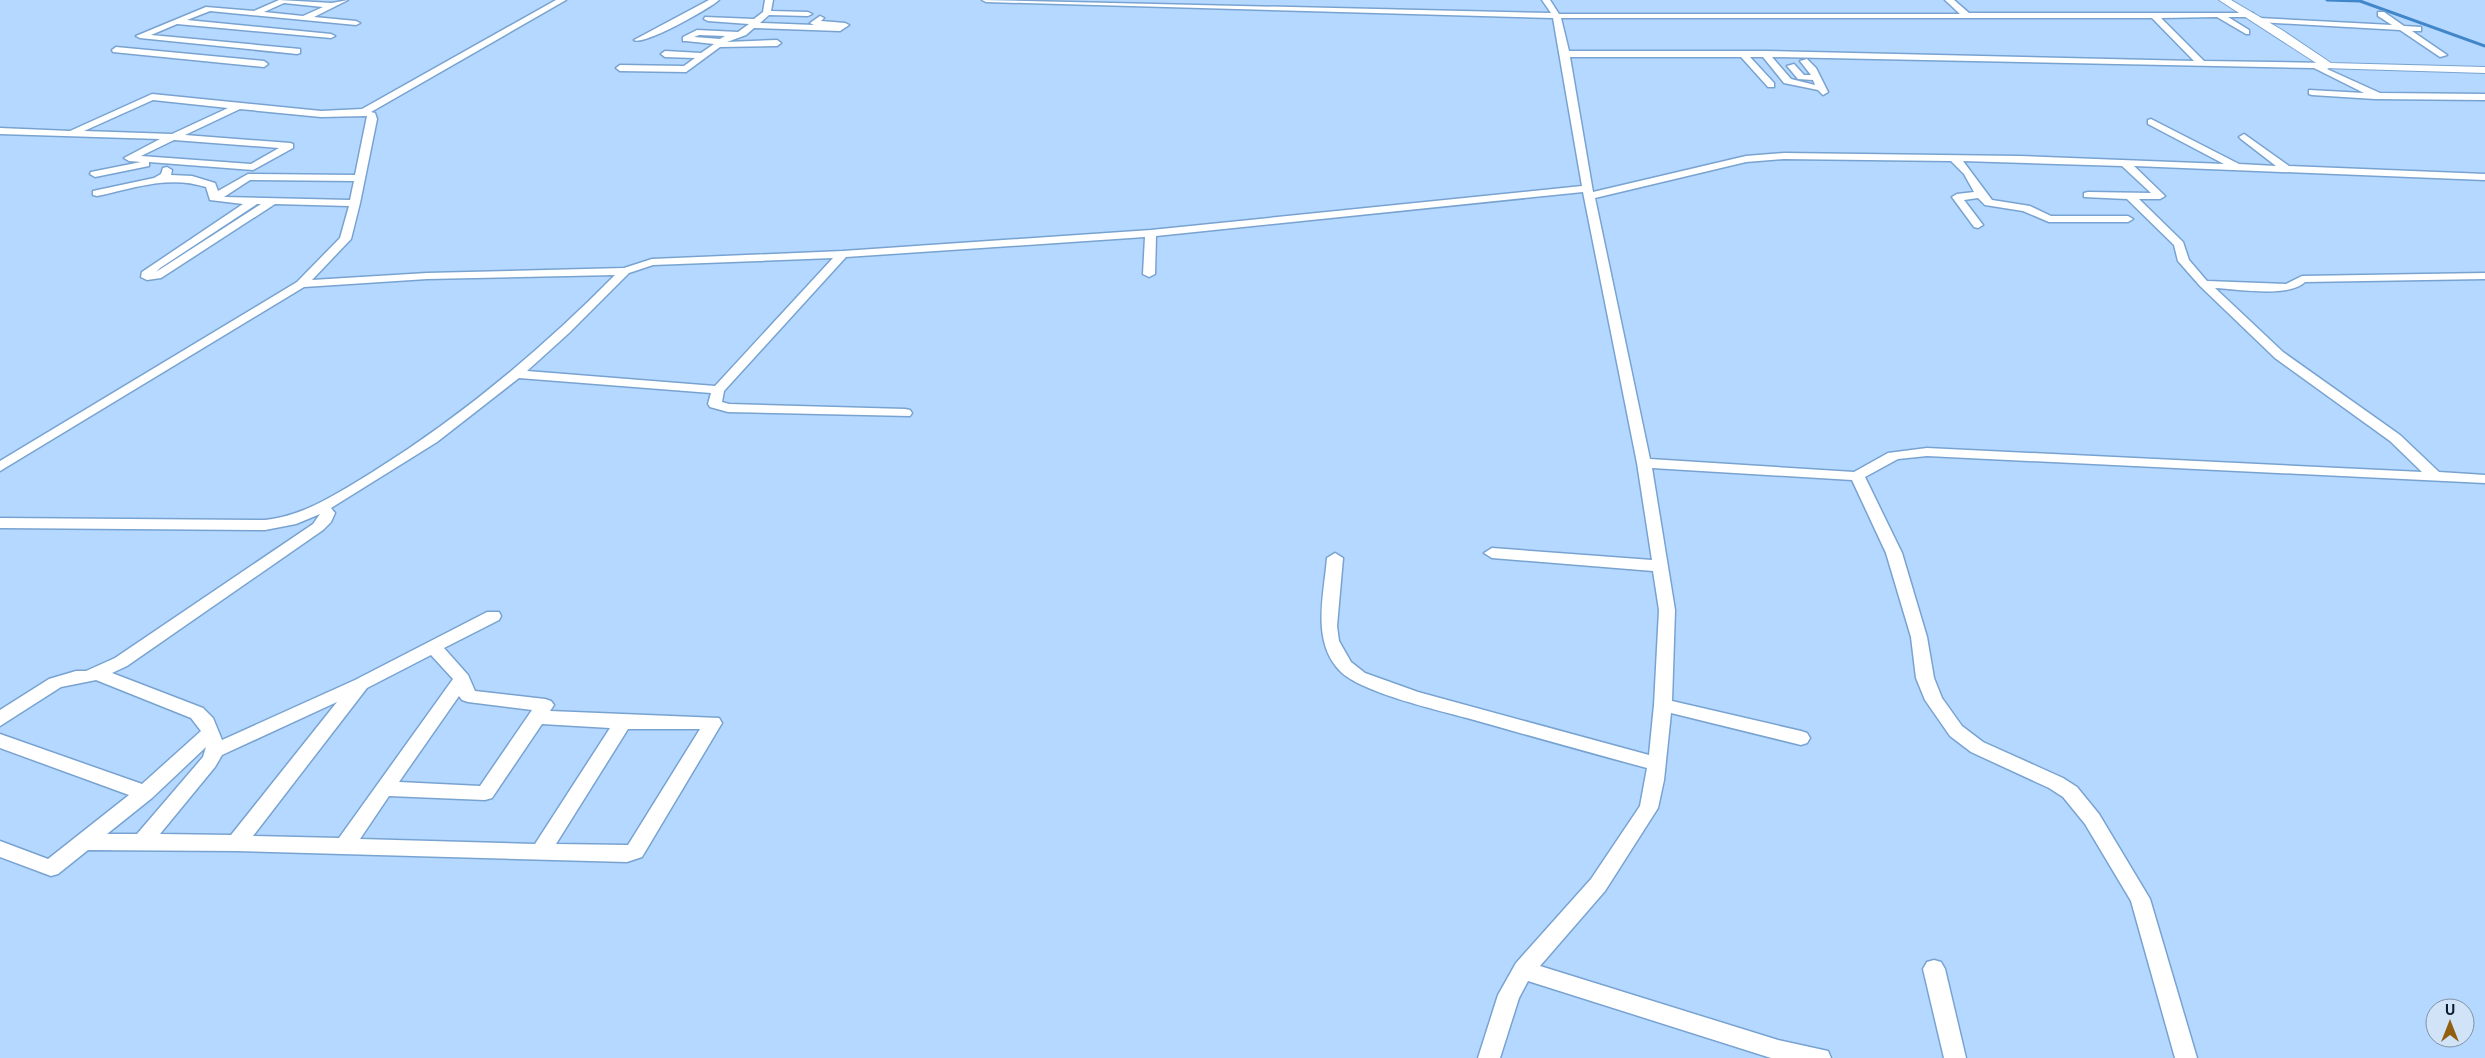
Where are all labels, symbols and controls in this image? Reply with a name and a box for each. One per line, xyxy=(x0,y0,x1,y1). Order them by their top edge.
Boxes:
north arrow xyxy=(2425,998,2475,1048)
text: U xyxy=(2445,1001,2455,1018)

